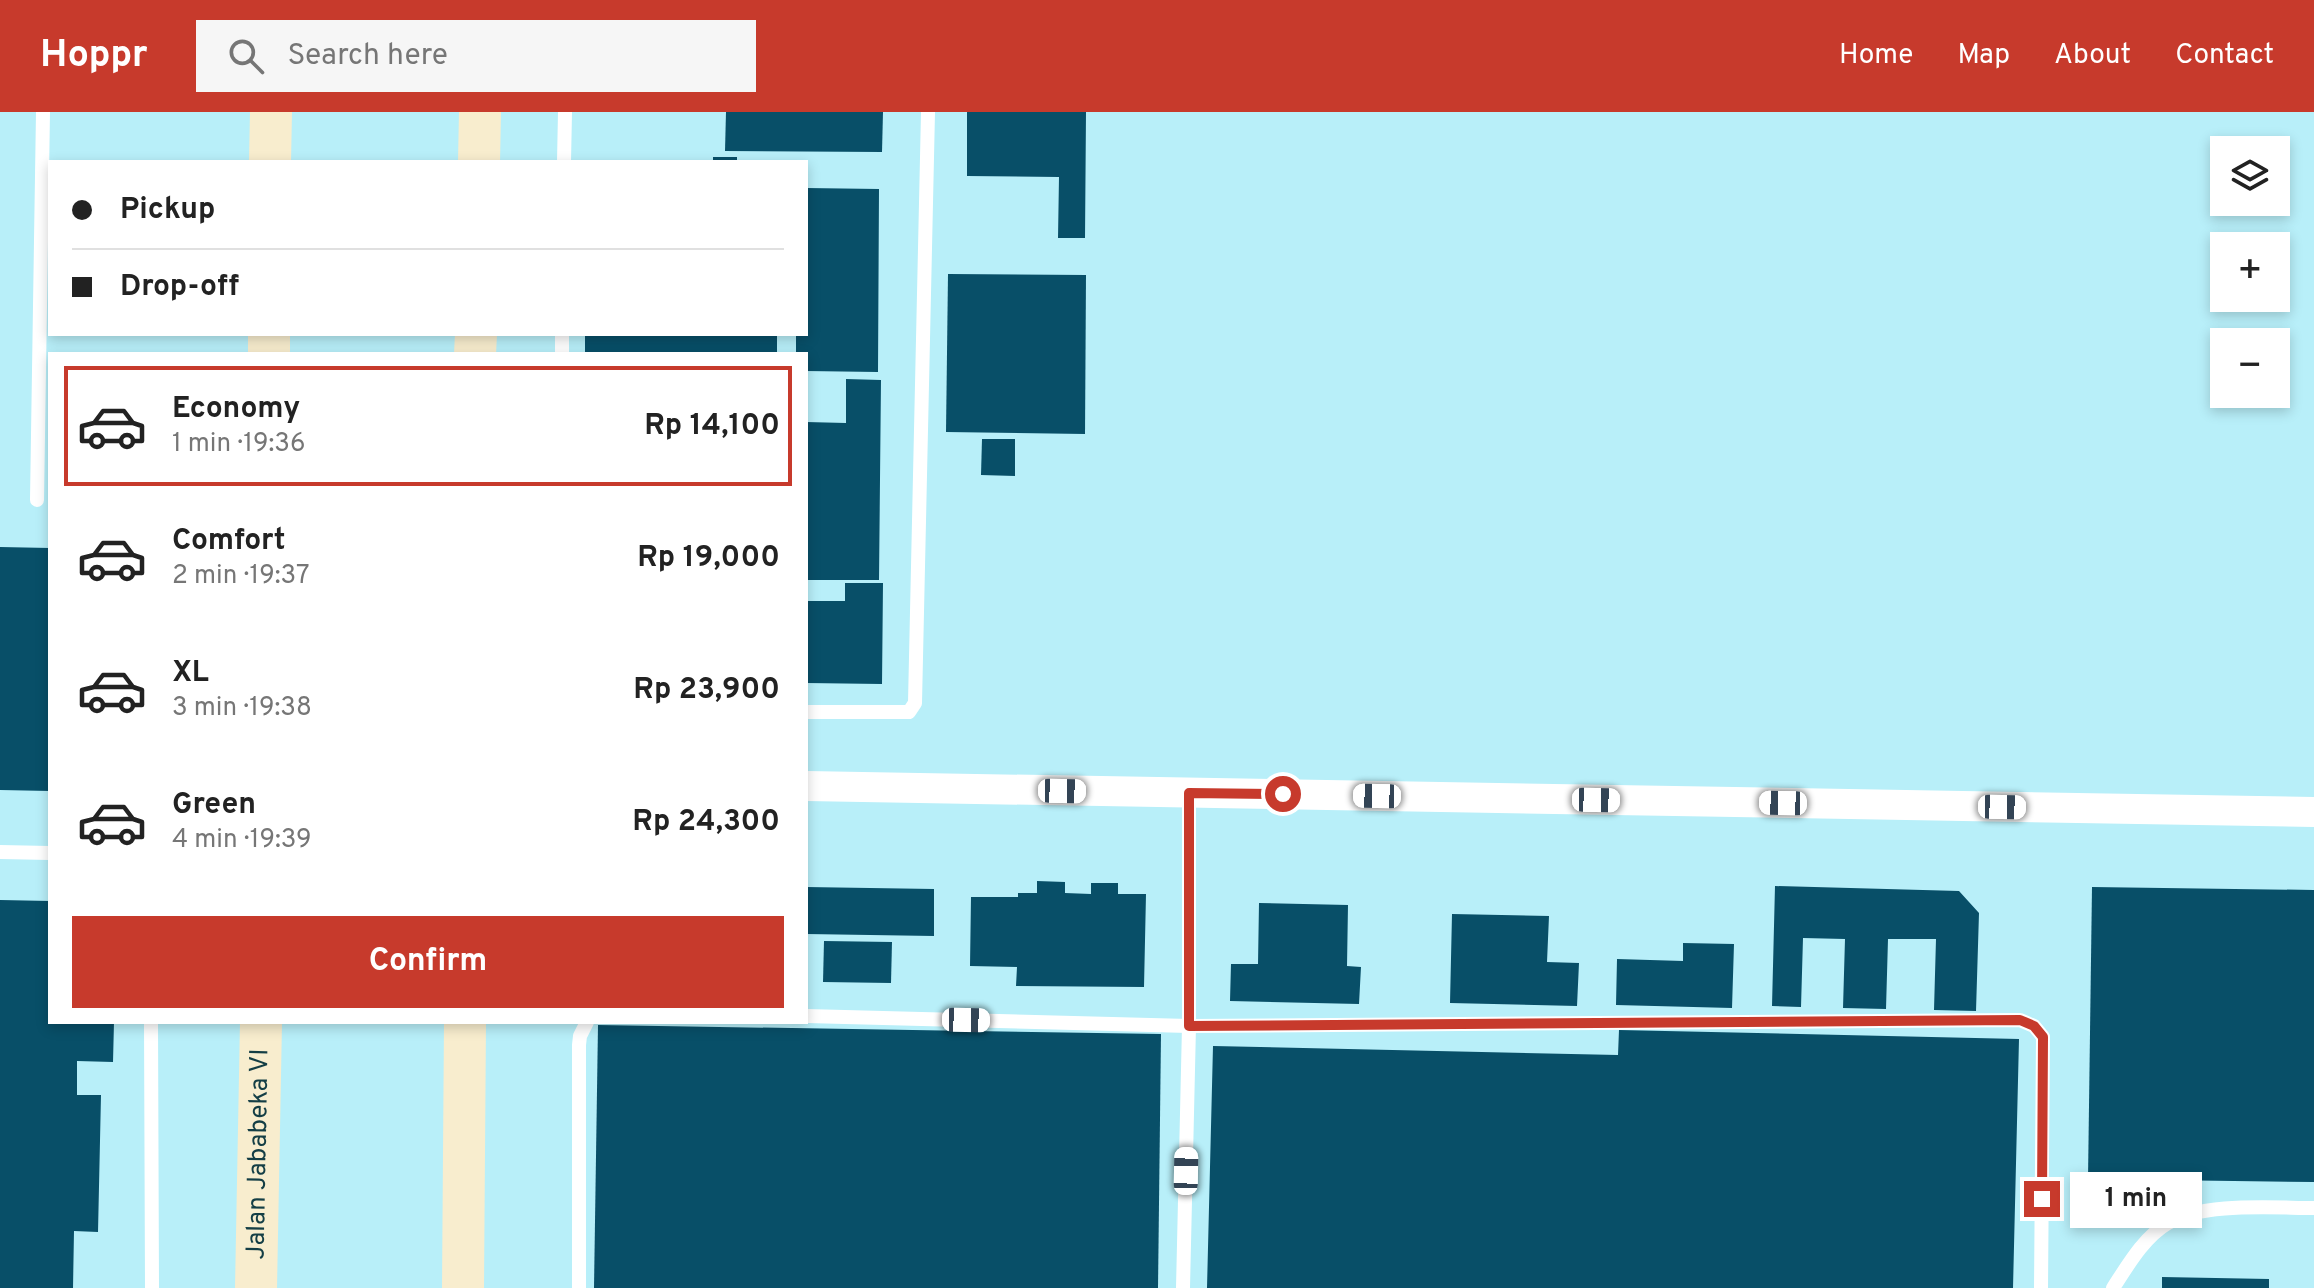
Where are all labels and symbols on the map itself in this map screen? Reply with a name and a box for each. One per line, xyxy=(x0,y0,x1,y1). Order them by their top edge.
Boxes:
route start xyxy=(1265,776,1301,812)
car xyxy=(1038,779,1086,803)
car xyxy=(1353,784,1401,808)
car xyxy=(1572,788,1620,812)
car xyxy=(1759,791,1807,815)
car xyxy=(1978,795,2026,819)
car xyxy=(942,1008,990,1032)
street label: Jalan Jababeka VI xyxy=(240,1048,277,1260)
car xyxy=(1174,1147,1198,1195)
callout: 1 min xyxy=(2070,1171,2202,1227)
route end xyxy=(2024,1181,2060,1217)

